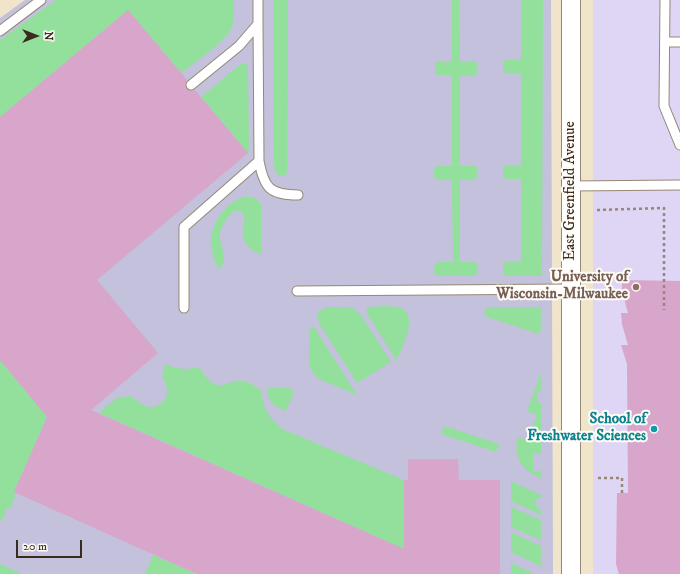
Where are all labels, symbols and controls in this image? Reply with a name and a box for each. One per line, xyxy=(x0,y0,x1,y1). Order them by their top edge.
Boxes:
north arrow xyxy=(16,16,56,56)
text: N xyxy=(41,31,55,41)
street label: East Greenfield Avenue xyxy=(562,121,580,261)
place label: University of Wisconsin-Milwaukee xyxy=(496,269,628,304)
marker: University of Wisconsin-Milwaukee xyxy=(631,282,641,292)
place label: School of Freshwater Sciences xyxy=(527,411,646,446)
marker: School of Freshwater Sciences xyxy=(649,424,659,434)
scale bar xyxy=(18,532,84,558)
text: 20 m xyxy=(23,539,47,554)

